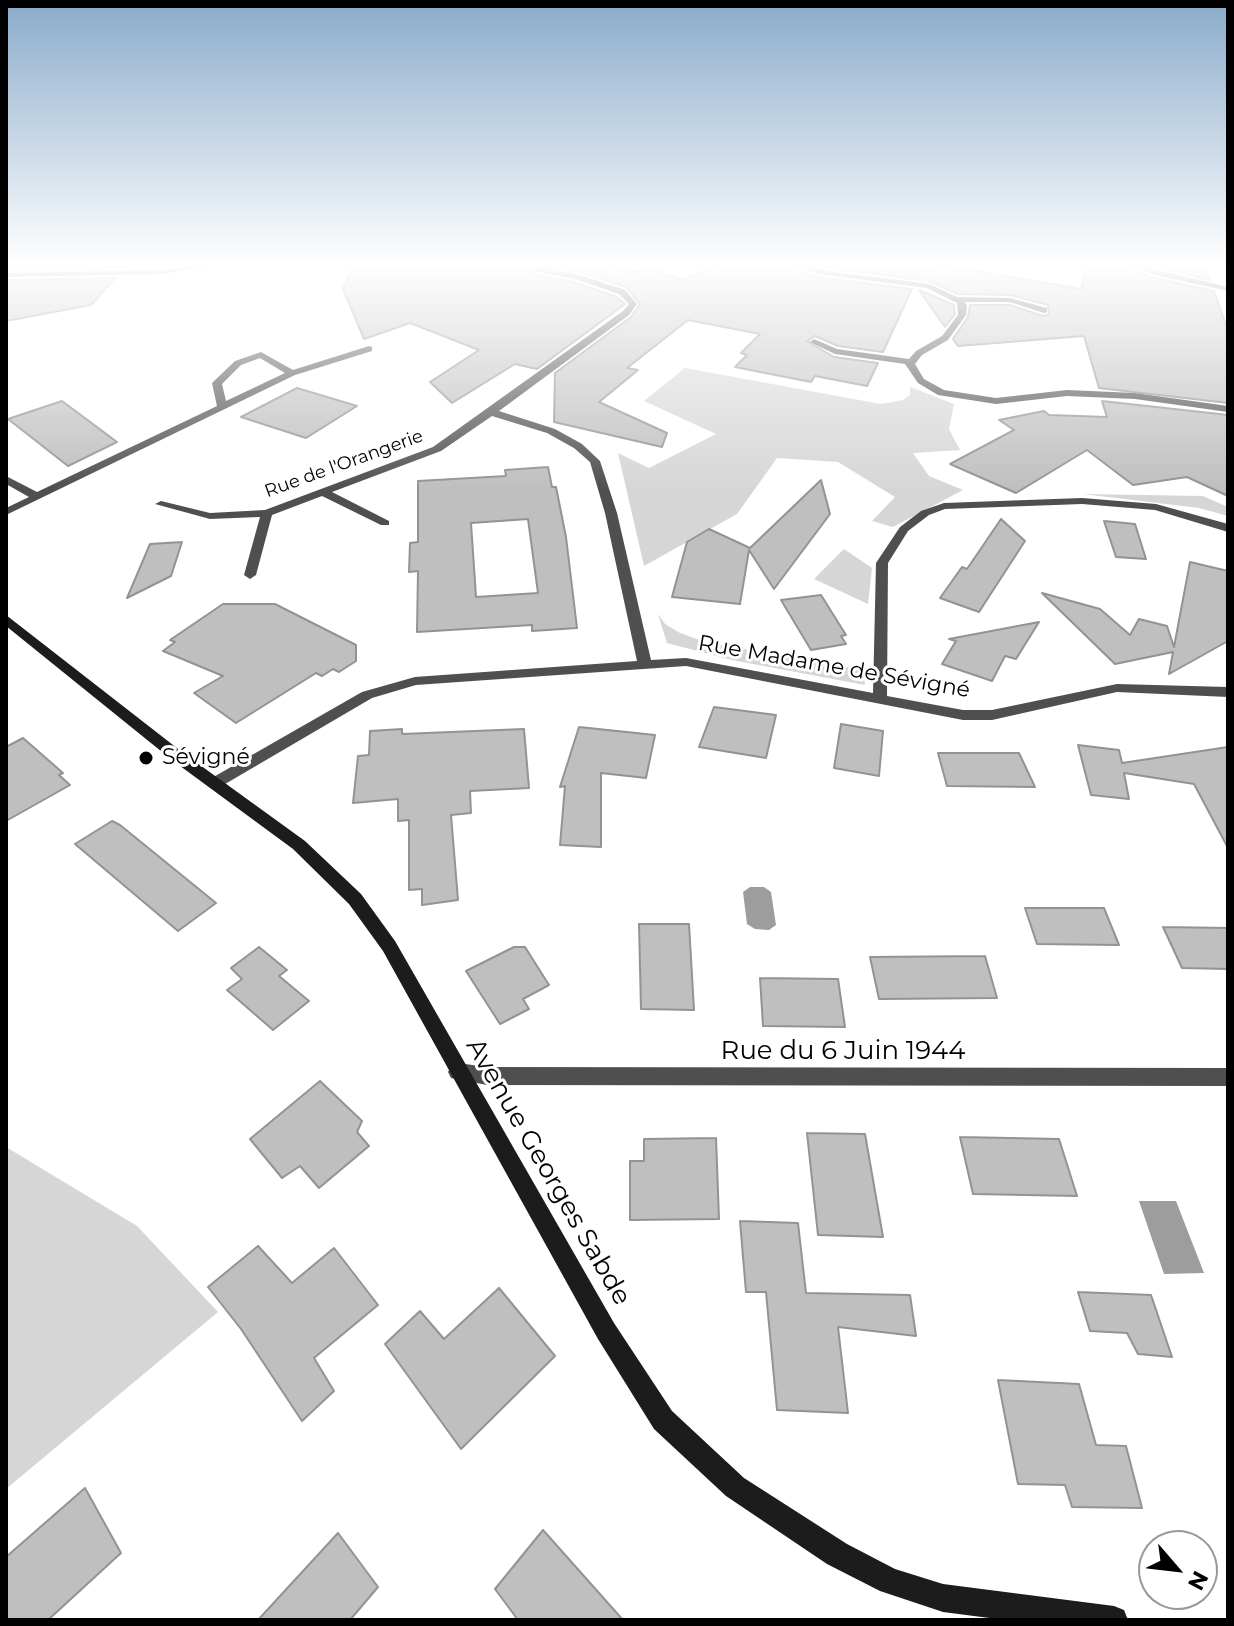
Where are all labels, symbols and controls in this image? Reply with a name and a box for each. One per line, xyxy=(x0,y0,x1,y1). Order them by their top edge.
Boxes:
street label: Rue de l'Orangerie xyxy=(262,425,426,503)
street label: Rue Madame de Sévigné xyxy=(696,630,972,704)
place label: Sévigné xyxy=(162,745,250,771)
marker: Sévigné xyxy=(137,749,155,767)
street label: Avenue Georges Sabde xyxy=(459,1033,637,1311)
street label: Rue du 6 Juin 1944 xyxy=(721,1035,965,1067)
north arrow xyxy=(1138,1530,1218,1610)
text: N xyxy=(1182,1566,1214,1595)

